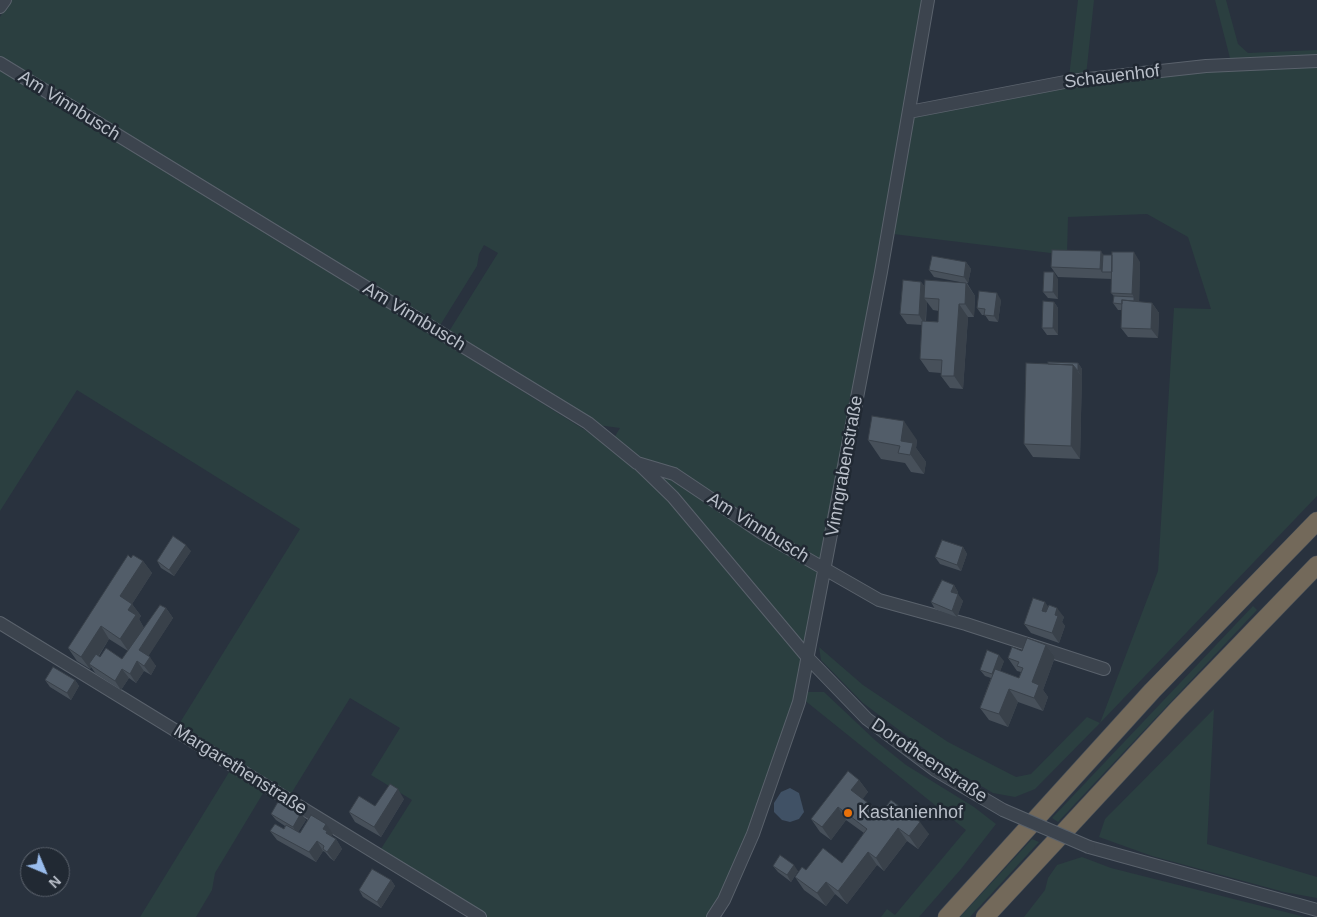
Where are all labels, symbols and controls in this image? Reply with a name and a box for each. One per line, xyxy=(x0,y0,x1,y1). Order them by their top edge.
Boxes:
street label: Schauenhof xyxy=(1063,60,1161,94)
street label: Am Vinnbusch xyxy=(14,66,124,146)
street label: Am Vinnbusch xyxy=(359,278,469,356)
street label: Vinngrabenstraße xyxy=(822,394,868,538)
street label: Am Vinnbusch xyxy=(703,488,813,568)
street label: Dorotheenstraße xyxy=(867,714,991,808)
street label: Margarethenstraße xyxy=(169,720,311,820)
place label: Kastanienhof xyxy=(858,802,963,824)
marker: Kastanienhof xyxy=(842,807,854,819)
north arrow xyxy=(20,847,70,897)
text: N xyxy=(46,873,64,891)

